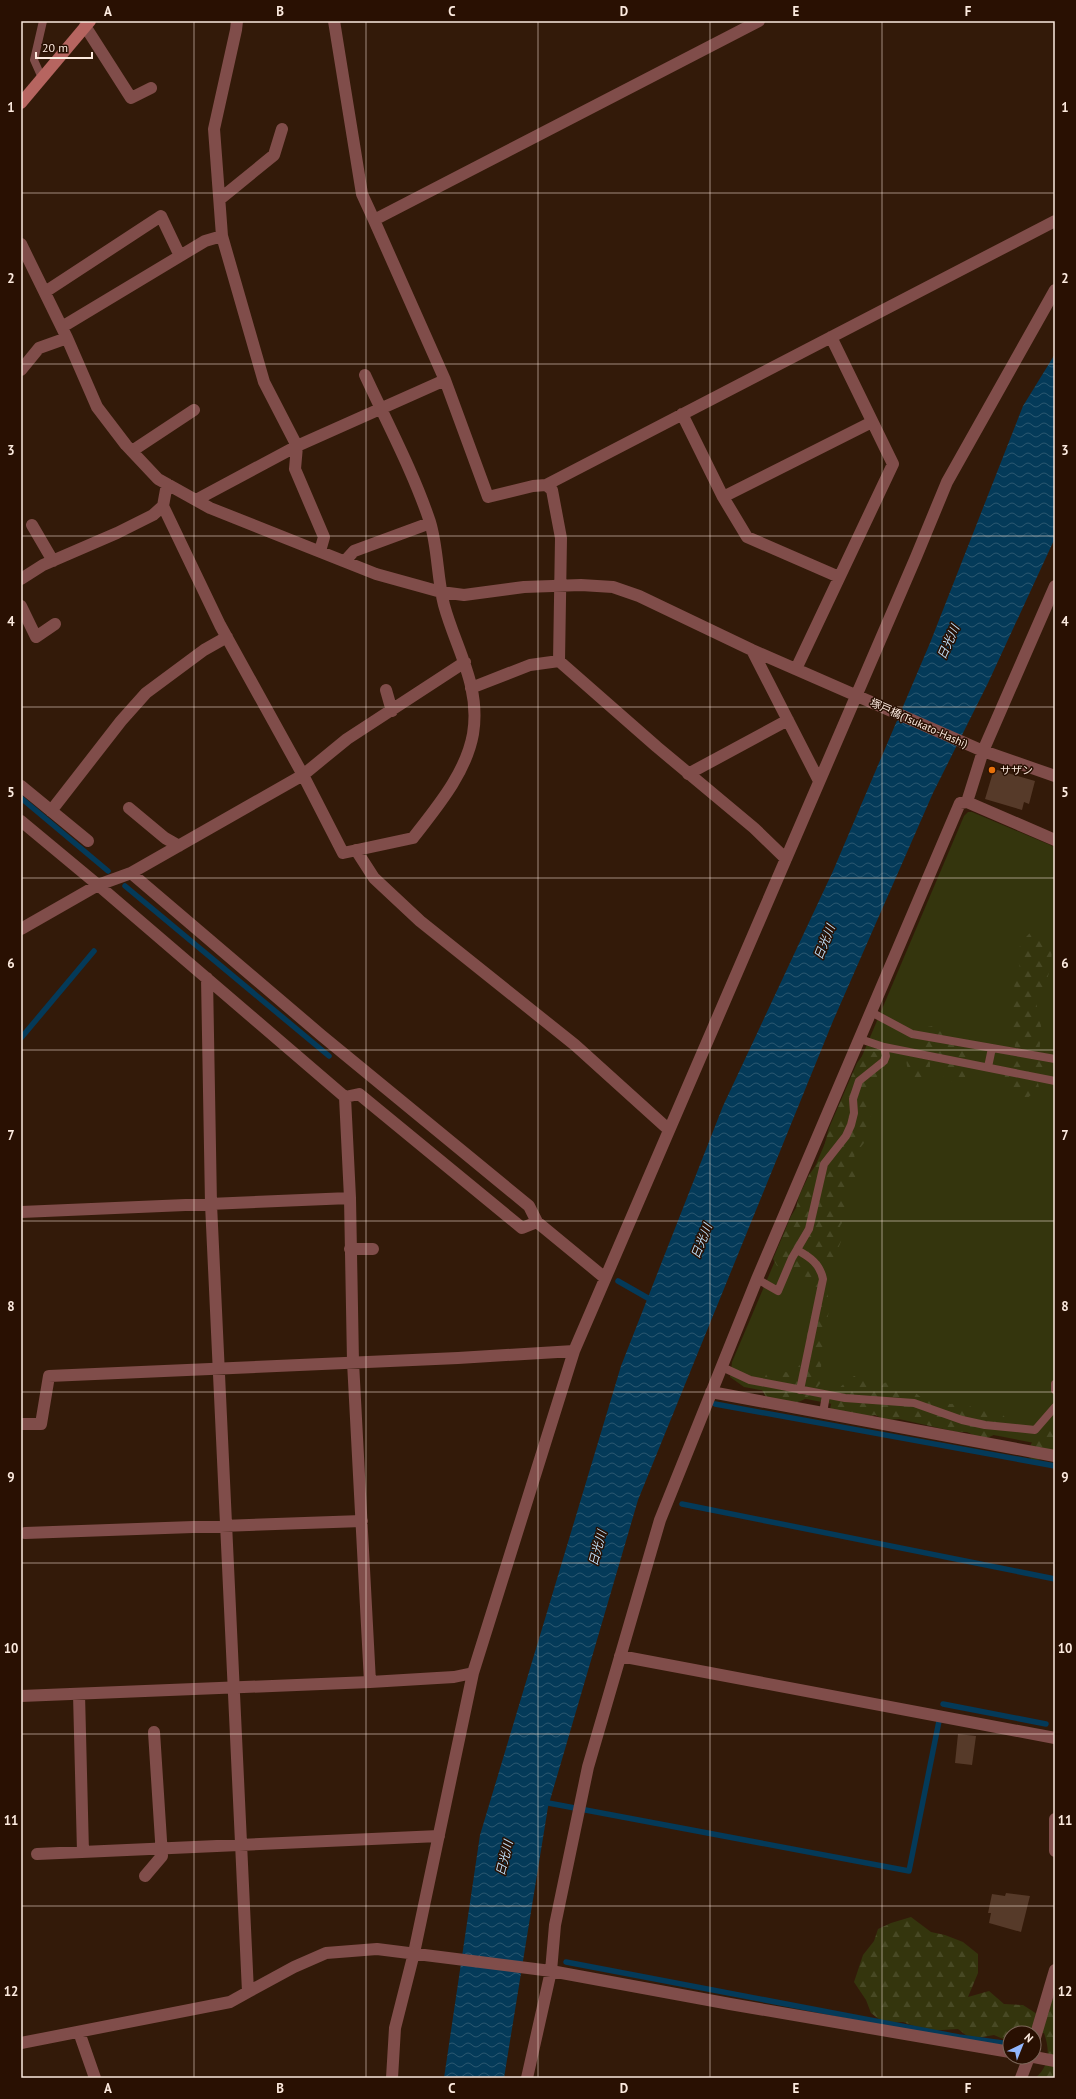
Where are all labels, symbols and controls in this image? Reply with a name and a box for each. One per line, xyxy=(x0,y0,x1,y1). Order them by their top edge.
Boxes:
text: A xyxy=(104,3,112,20)
text: B xyxy=(276,3,284,20)
text: C xyxy=(448,3,456,20)
text: D xyxy=(620,3,628,20)
text: E xyxy=(793,3,800,20)
text: F xyxy=(965,3,972,20)
scale bar xyxy=(36,34,92,60)
text: 20 m xyxy=(42,40,68,55)
text: 1 xyxy=(7,99,15,116)
text: 1 xyxy=(1061,99,1069,116)
text: 2 xyxy=(7,270,15,287)
text: 2 xyxy=(1061,270,1069,287)
text: 3 xyxy=(7,442,15,459)
text: 3 xyxy=(1061,442,1069,459)
text: 4 xyxy=(7,613,15,630)
text: 4 xyxy=(1061,613,1069,630)
water label: 日光川 xyxy=(934,621,963,662)
street label: 塚戸橋(Tsukato-Hashi) xyxy=(868,695,970,751)
place label: サザン xyxy=(1000,763,1033,777)
marker: サザン xyxy=(987,765,997,775)
text: 5 xyxy=(7,784,15,801)
text: 5 xyxy=(1061,784,1069,801)
water label: 日光川 xyxy=(810,921,838,962)
text: 6 xyxy=(7,955,15,972)
text: 6 xyxy=(1061,955,1069,972)
text: 7 xyxy=(7,1127,15,1144)
text: 7 xyxy=(1061,1127,1069,1144)
water label: 日光川 xyxy=(687,1220,715,1261)
text: 8 xyxy=(7,1298,15,1315)
text: 8 xyxy=(1061,1298,1069,1315)
text: 9 xyxy=(7,1469,15,1486)
text: 9 xyxy=(1061,1469,1069,1486)
water label: 日光川 xyxy=(585,1527,609,1567)
text: 10 xyxy=(4,1640,18,1657)
text: 10 xyxy=(1058,1640,1072,1657)
text: 11 xyxy=(4,1812,18,1829)
text: 11 xyxy=(1058,1812,1072,1829)
water label: 日光川 xyxy=(492,1837,516,1877)
text: 12 xyxy=(4,1983,18,2000)
text: 12 xyxy=(1058,1983,1072,2000)
north arrow xyxy=(1002,2025,1042,2065)
text: N xyxy=(1021,2030,1036,2045)
text: A xyxy=(104,2080,112,2097)
text: B xyxy=(276,2080,284,2097)
text: C xyxy=(448,2080,456,2097)
text: D xyxy=(620,2080,628,2097)
text: E xyxy=(793,2080,800,2097)
text: F xyxy=(965,2080,972,2097)

